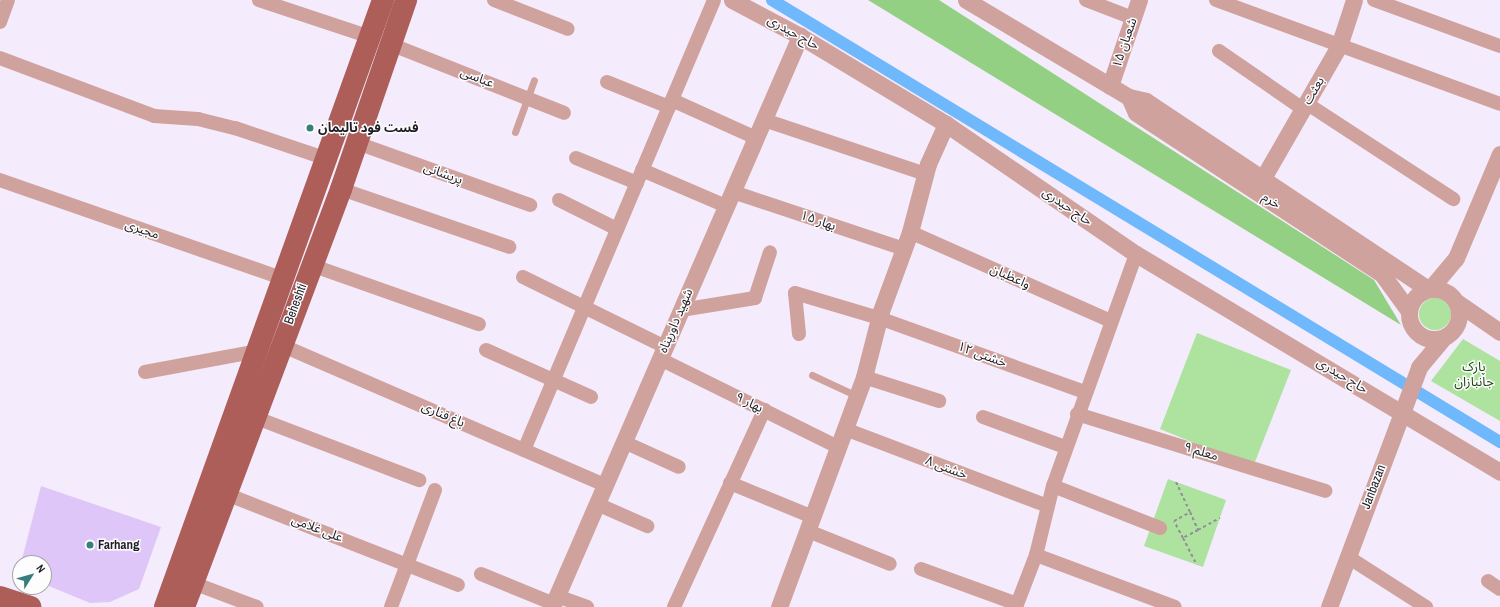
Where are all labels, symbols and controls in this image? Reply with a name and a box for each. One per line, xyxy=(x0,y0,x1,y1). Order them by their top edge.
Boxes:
street label: حاج حیدری xyxy=(764,12,822,54)
street label: ۱۵ شعبان xyxy=(1109,16,1141,70)
street label: عباسی xyxy=(458,65,496,91)
street label: بعثت xyxy=(1300,74,1328,108)
place label: فست فود تالیمان xyxy=(318,120,419,136)
marker: فست فود تالیمان xyxy=(305,123,315,133)
street label: پریشانی xyxy=(421,160,465,188)
street label: حاج حیدری xyxy=(1039,185,1095,229)
street label: خرم xyxy=(1259,189,1283,213)
street label: بهار ۱۵ xyxy=(798,208,838,234)
street label: مجیری xyxy=(123,217,161,243)
street label: واعظیان xyxy=(988,261,1032,293)
street label: Beheshti xyxy=(281,282,311,326)
street label: شهید داورپناه xyxy=(655,286,697,356)
street label: خشتی ۱۲ xyxy=(955,339,1009,371)
street label: حاج حیدری xyxy=(1314,355,1370,397)
park label: پارک جانبازان xyxy=(1454,360,1494,391)
street label: بهار ۹ xyxy=(733,390,765,416)
street label: باغ قناری xyxy=(419,399,467,431)
street label: معلم ۹ xyxy=(1182,439,1220,465)
street label: خشتی ۸ xyxy=(923,453,969,483)
street label: Janbazan xyxy=(1358,463,1390,511)
street label: علی غلامی xyxy=(289,512,345,546)
place label: Farhang xyxy=(98,537,140,553)
marker: Farhang xyxy=(85,540,95,550)
north arrow xyxy=(12,555,52,595)
text: N xyxy=(33,562,48,575)

